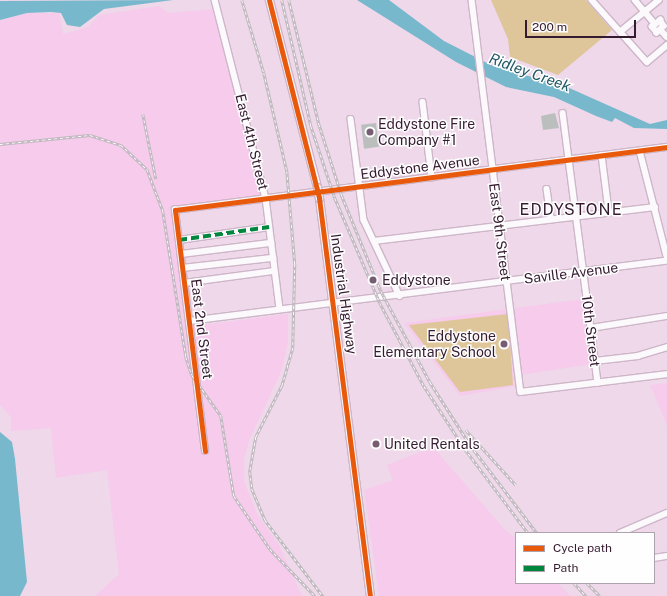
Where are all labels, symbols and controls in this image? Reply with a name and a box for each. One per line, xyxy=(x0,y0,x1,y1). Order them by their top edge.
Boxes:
scale bar xyxy=(527,12,638,38)
text: 200 m xyxy=(532,20,567,34)
water label: Ridley Creek xyxy=(487,49,573,95)
street label: East 4th Street xyxy=(232,92,272,192)
place label: Eddystone Fire Company #1 xyxy=(378,116,475,148)
marker: Eddystone Fire Company #1 xyxy=(365,127,375,137)
street label: Eddystone Avenue xyxy=(359,151,481,183)
street label: East 9th Street xyxy=(486,182,514,282)
district label: EDDYSTONE xyxy=(519,200,623,220)
street label: Industrial Highway xyxy=(327,233,361,355)
street label: Saville Avenue xyxy=(523,259,619,287)
place label: Eddystone xyxy=(382,272,451,288)
marker: Eddystone xyxy=(367,274,379,286)
street label: East 2nd Street xyxy=(188,278,216,380)
street label: 10th Street xyxy=(578,294,604,368)
place label: Eddystone Elementary School xyxy=(373,328,496,360)
marker: Eddystone Elementary School xyxy=(499,339,509,349)
place label: United Rentals xyxy=(384,436,479,452)
marker: United Rentals xyxy=(371,439,381,449)
legend xyxy=(515,532,655,584)
text: Cycle path xyxy=(553,541,612,555)
text: Path xyxy=(553,561,579,575)

